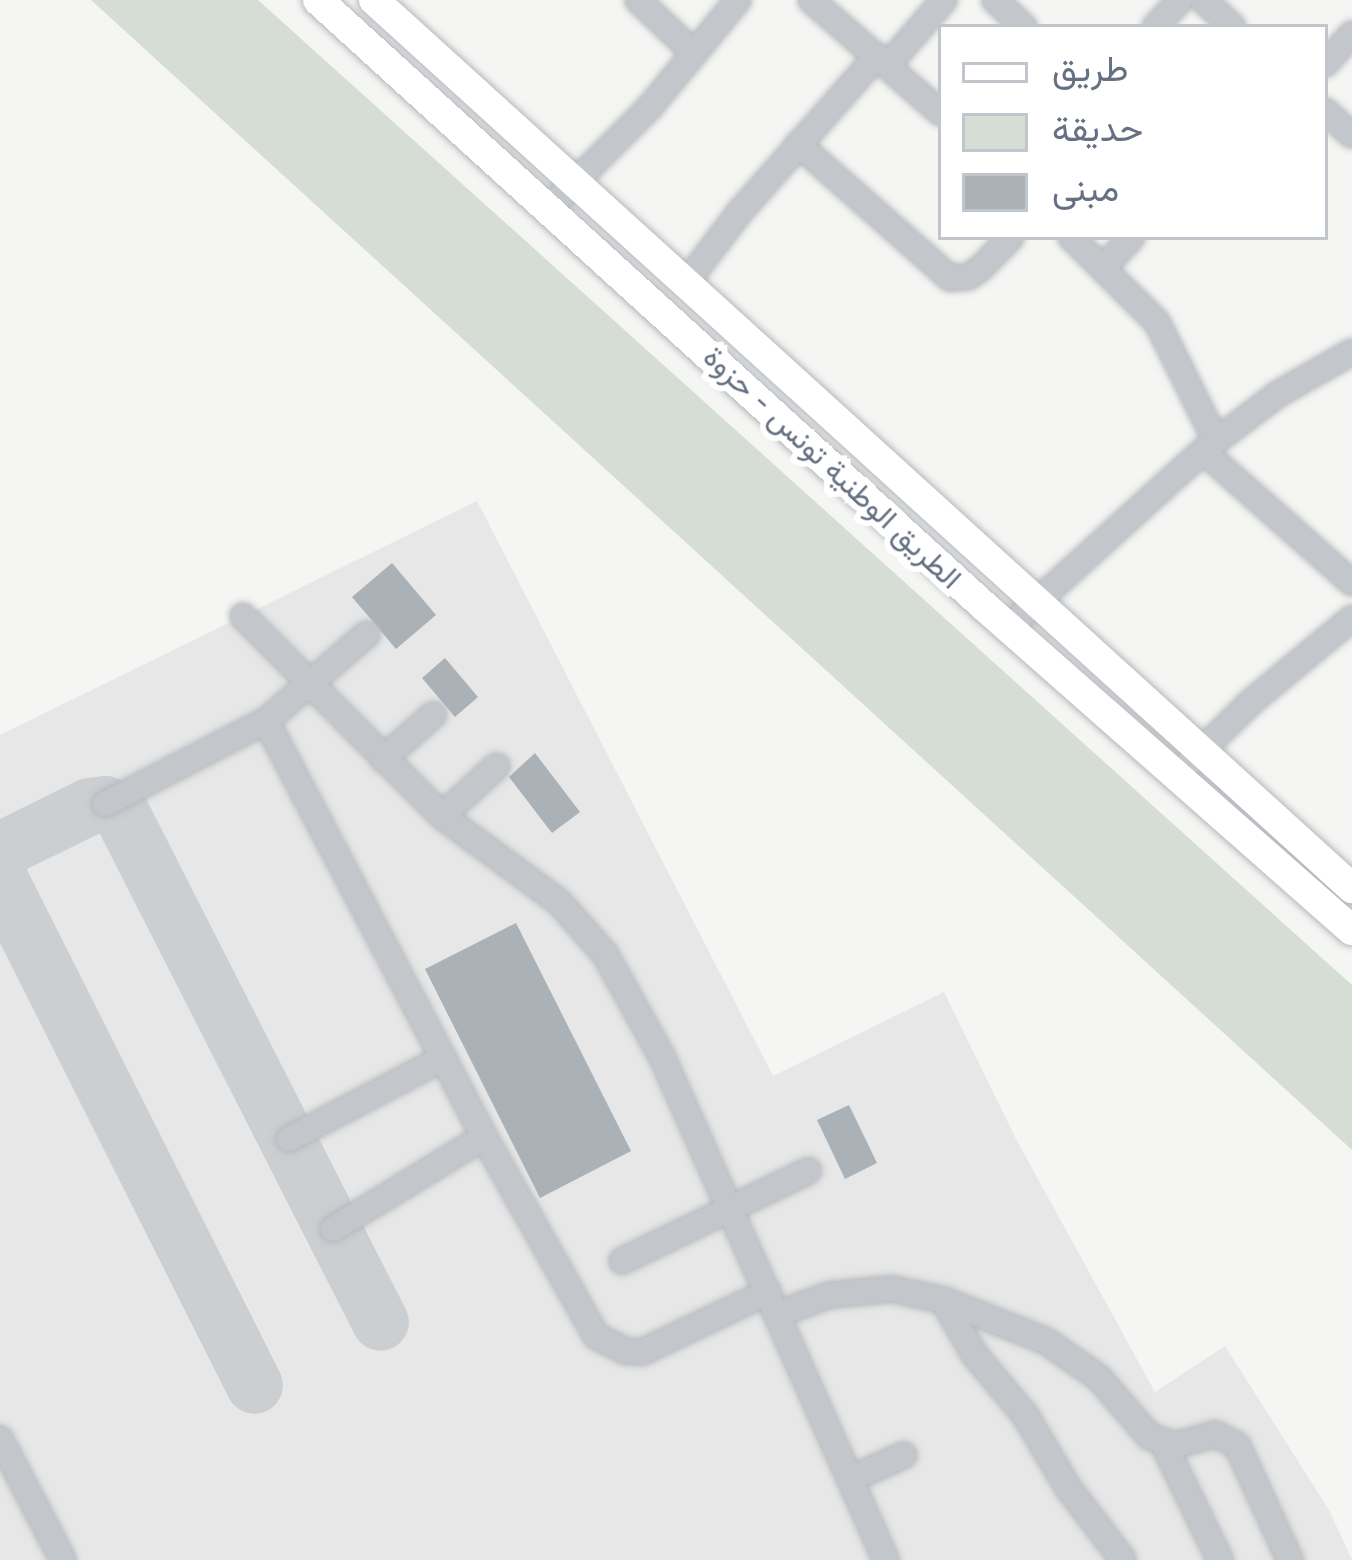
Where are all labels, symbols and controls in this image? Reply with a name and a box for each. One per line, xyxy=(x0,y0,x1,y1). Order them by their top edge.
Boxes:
legend xyxy=(938,24,1328,240)
text: طريق xyxy=(1052,46,1128,90)
text: حديقة xyxy=(1052,106,1143,150)
text: مبنى xyxy=(1052,166,1119,210)
street label: الطريق الوطنية تونس - حزوة xyxy=(697,338,969,596)

